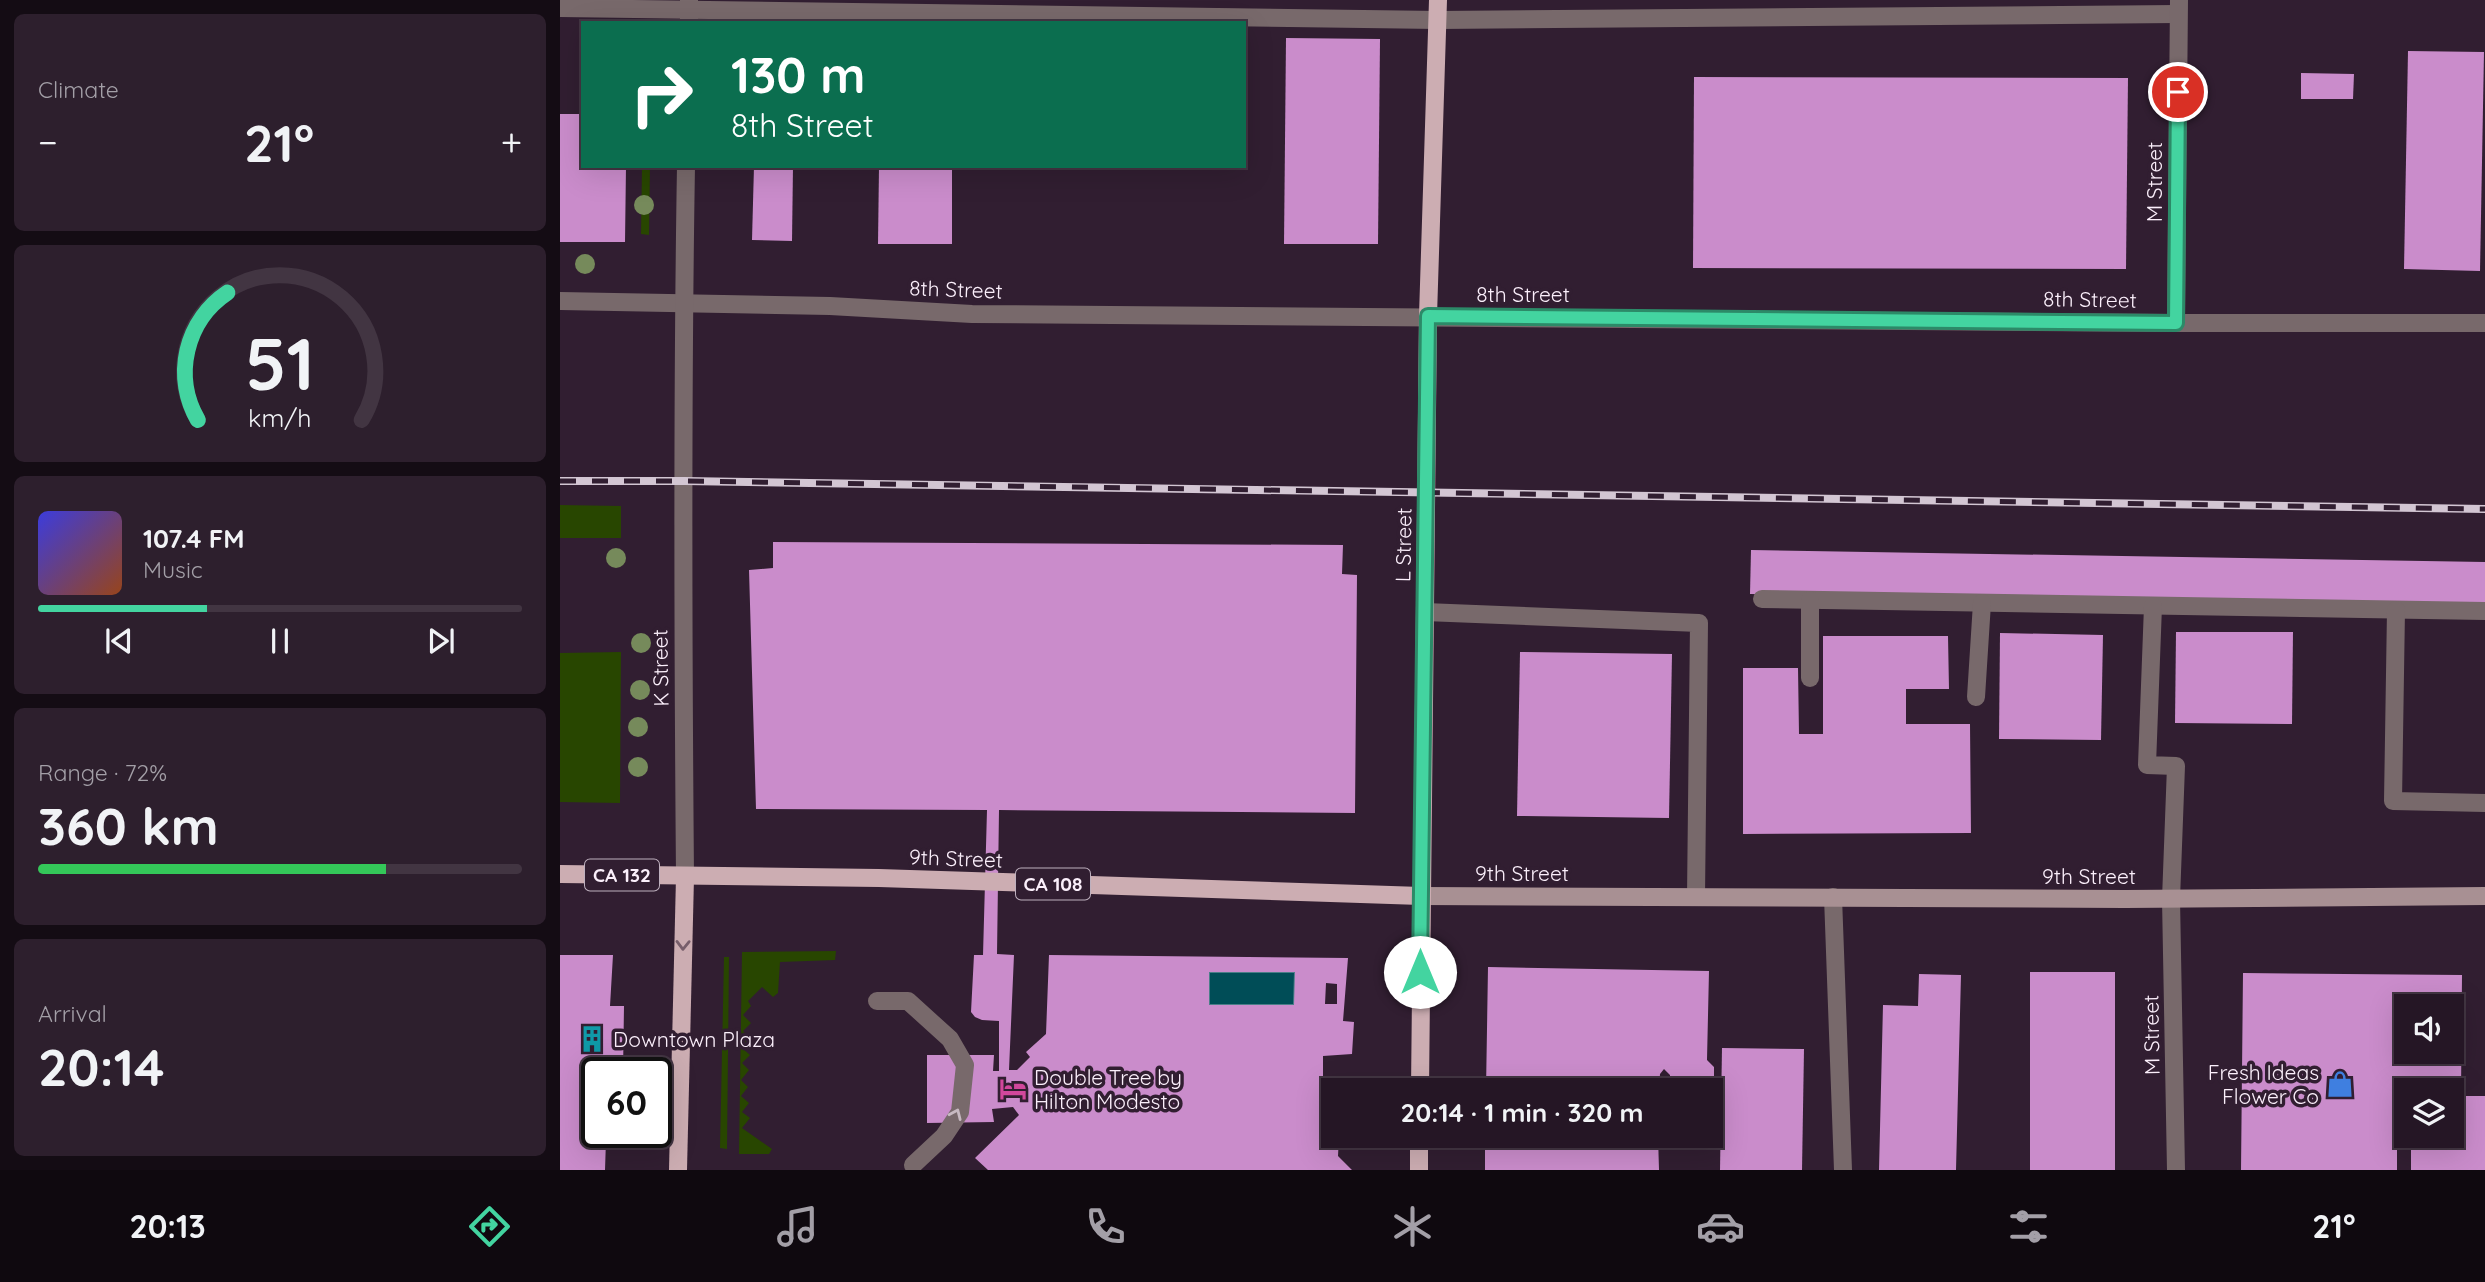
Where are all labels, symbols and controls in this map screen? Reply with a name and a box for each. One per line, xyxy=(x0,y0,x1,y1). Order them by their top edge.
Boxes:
text: 130 m xyxy=(731,44,865,105)
icon: right xyxy=(616,49,707,140)
pin xyxy=(2148,62,2208,122)
icon: arrive xyxy=(2159,73,2197,111)
text: Climate xyxy=(38,75,119,104)
text: 8th Street xyxy=(731,105,874,145)
text: 21° xyxy=(244,110,314,175)
text: − xyxy=(38,118,58,166)
text: + xyxy=(501,118,522,166)
street label: M Street xyxy=(2141,142,2167,222)
street label: 8th Street xyxy=(909,274,1003,304)
street label: 8th Street xyxy=(1476,281,1570,307)
street label: 8th Street xyxy=(2043,285,2137,313)
text: 51 xyxy=(245,317,315,408)
text: km/h xyxy=(248,402,312,433)
street label: L Street xyxy=(1389,508,1417,582)
text: 107.4 FM xyxy=(143,522,245,555)
text: Music xyxy=(143,555,203,584)
icon: previous xyxy=(100,622,138,660)
icon: pause xyxy=(261,622,299,660)
icon: next xyxy=(422,622,460,660)
street label: K Street xyxy=(646,629,674,707)
text: Range · 72% xyxy=(38,758,167,787)
text: 360 km xyxy=(38,793,219,858)
street label: 9th Street xyxy=(909,843,1003,873)
road number: CA 132 xyxy=(585,860,659,890)
street label: 9th Street xyxy=(1475,860,1569,886)
street label: 9th Street xyxy=(2042,863,2136,889)
road number: CA 108 xyxy=(1016,869,1090,900)
position arrow xyxy=(1383,935,1457,1009)
one-way arrow xyxy=(675,940,691,951)
map controls xyxy=(2394,994,2464,1148)
button: sound xyxy=(2394,994,2464,1064)
street label: M Street xyxy=(2137,995,2165,1075)
text: Arrival xyxy=(38,999,107,1028)
building icon: Downtown Plaza xyxy=(577,1024,607,1054)
place label: Downtown Plaza xyxy=(613,1026,775,1052)
text: 20:14 xyxy=(38,1034,165,1099)
speed limit sign: 60 xyxy=(581,1057,672,1148)
place label: Fresh Ideas Flower Co xyxy=(2208,1059,2319,1109)
place label: Double Tree by Hilton Modesto xyxy=(1034,1064,1182,1114)
shop icon: Fresh Ideas Flower Co xyxy=(2325,1069,2355,1099)
hotel icon: Double Tree by Hilton Modesto xyxy=(998,1074,1028,1104)
button: layers xyxy=(2394,1078,2464,1148)
text: 20:14 · 1 min · 320 m xyxy=(1401,1096,1643,1129)
one-way arrow xyxy=(948,1109,962,1121)
icon: directions xyxy=(465,1202,514,1251)
icon: music xyxy=(773,1202,822,1251)
icon: phone xyxy=(1081,1202,1130,1251)
icon: climate xyxy=(1388,1202,1437,1251)
icon: car xyxy=(1696,1202,1745,1251)
icon: filters xyxy=(2004,1202,2053,1251)
text: 20:13 xyxy=(129,1206,206,1246)
text: 21° xyxy=(2312,1206,2356,1246)

